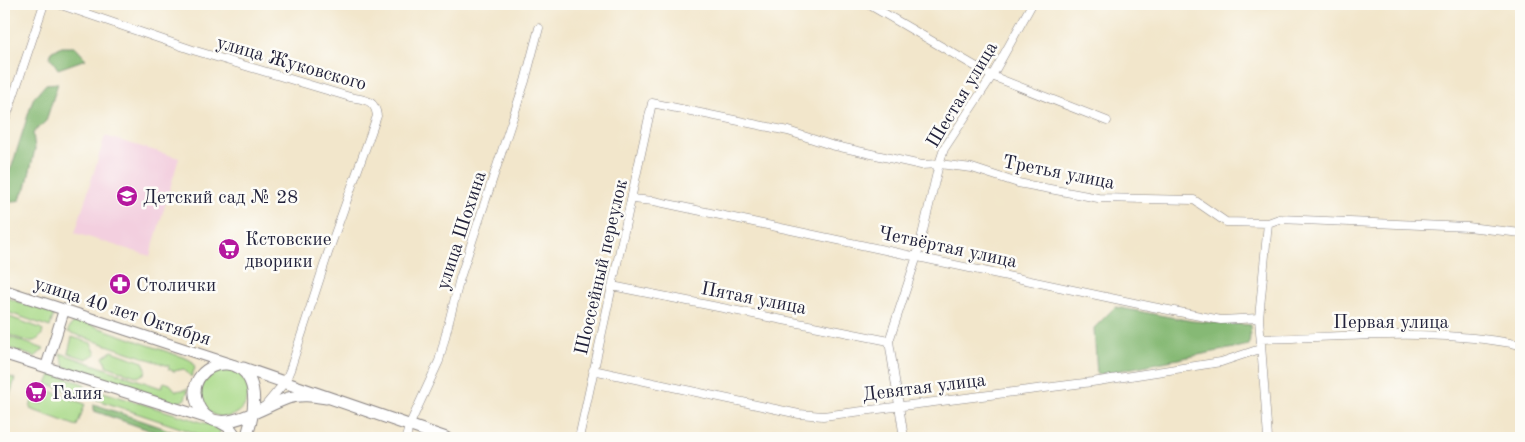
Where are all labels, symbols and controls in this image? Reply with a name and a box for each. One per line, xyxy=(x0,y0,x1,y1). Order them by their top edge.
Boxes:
street label: улица Жуковского xyxy=(214,34,369,95)
street label: Шестая улица xyxy=(924,38,1003,152)
street label: Третья улица xyxy=(1001,153,1117,194)
street label: улица Шохина xyxy=(434,168,491,293)
street label: Шоссейный переулок xyxy=(573,177,632,357)
school or university icon: Детский сад № 28 xyxy=(115,184,139,208)
place label: Детский сад № 28 xyxy=(143,189,298,208)
street label: Четвёртая улица xyxy=(876,224,1019,273)
place label: Кстовские дворики xyxy=(245,231,331,272)
supermarket icon: Кстовские дворики xyxy=(217,237,241,261)
pharmacy icon: Столички xyxy=(108,272,132,296)
street label: улица 40 лет Октября xyxy=(31,275,213,350)
place label: Столички xyxy=(136,277,216,296)
street label: Пятая улица xyxy=(699,280,808,319)
street label: Первая улица xyxy=(1333,314,1450,333)
street label: Девятая улица xyxy=(862,371,988,405)
supermarket icon: Галия xyxy=(24,380,48,404)
place label: Галия xyxy=(52,385,102,404)

